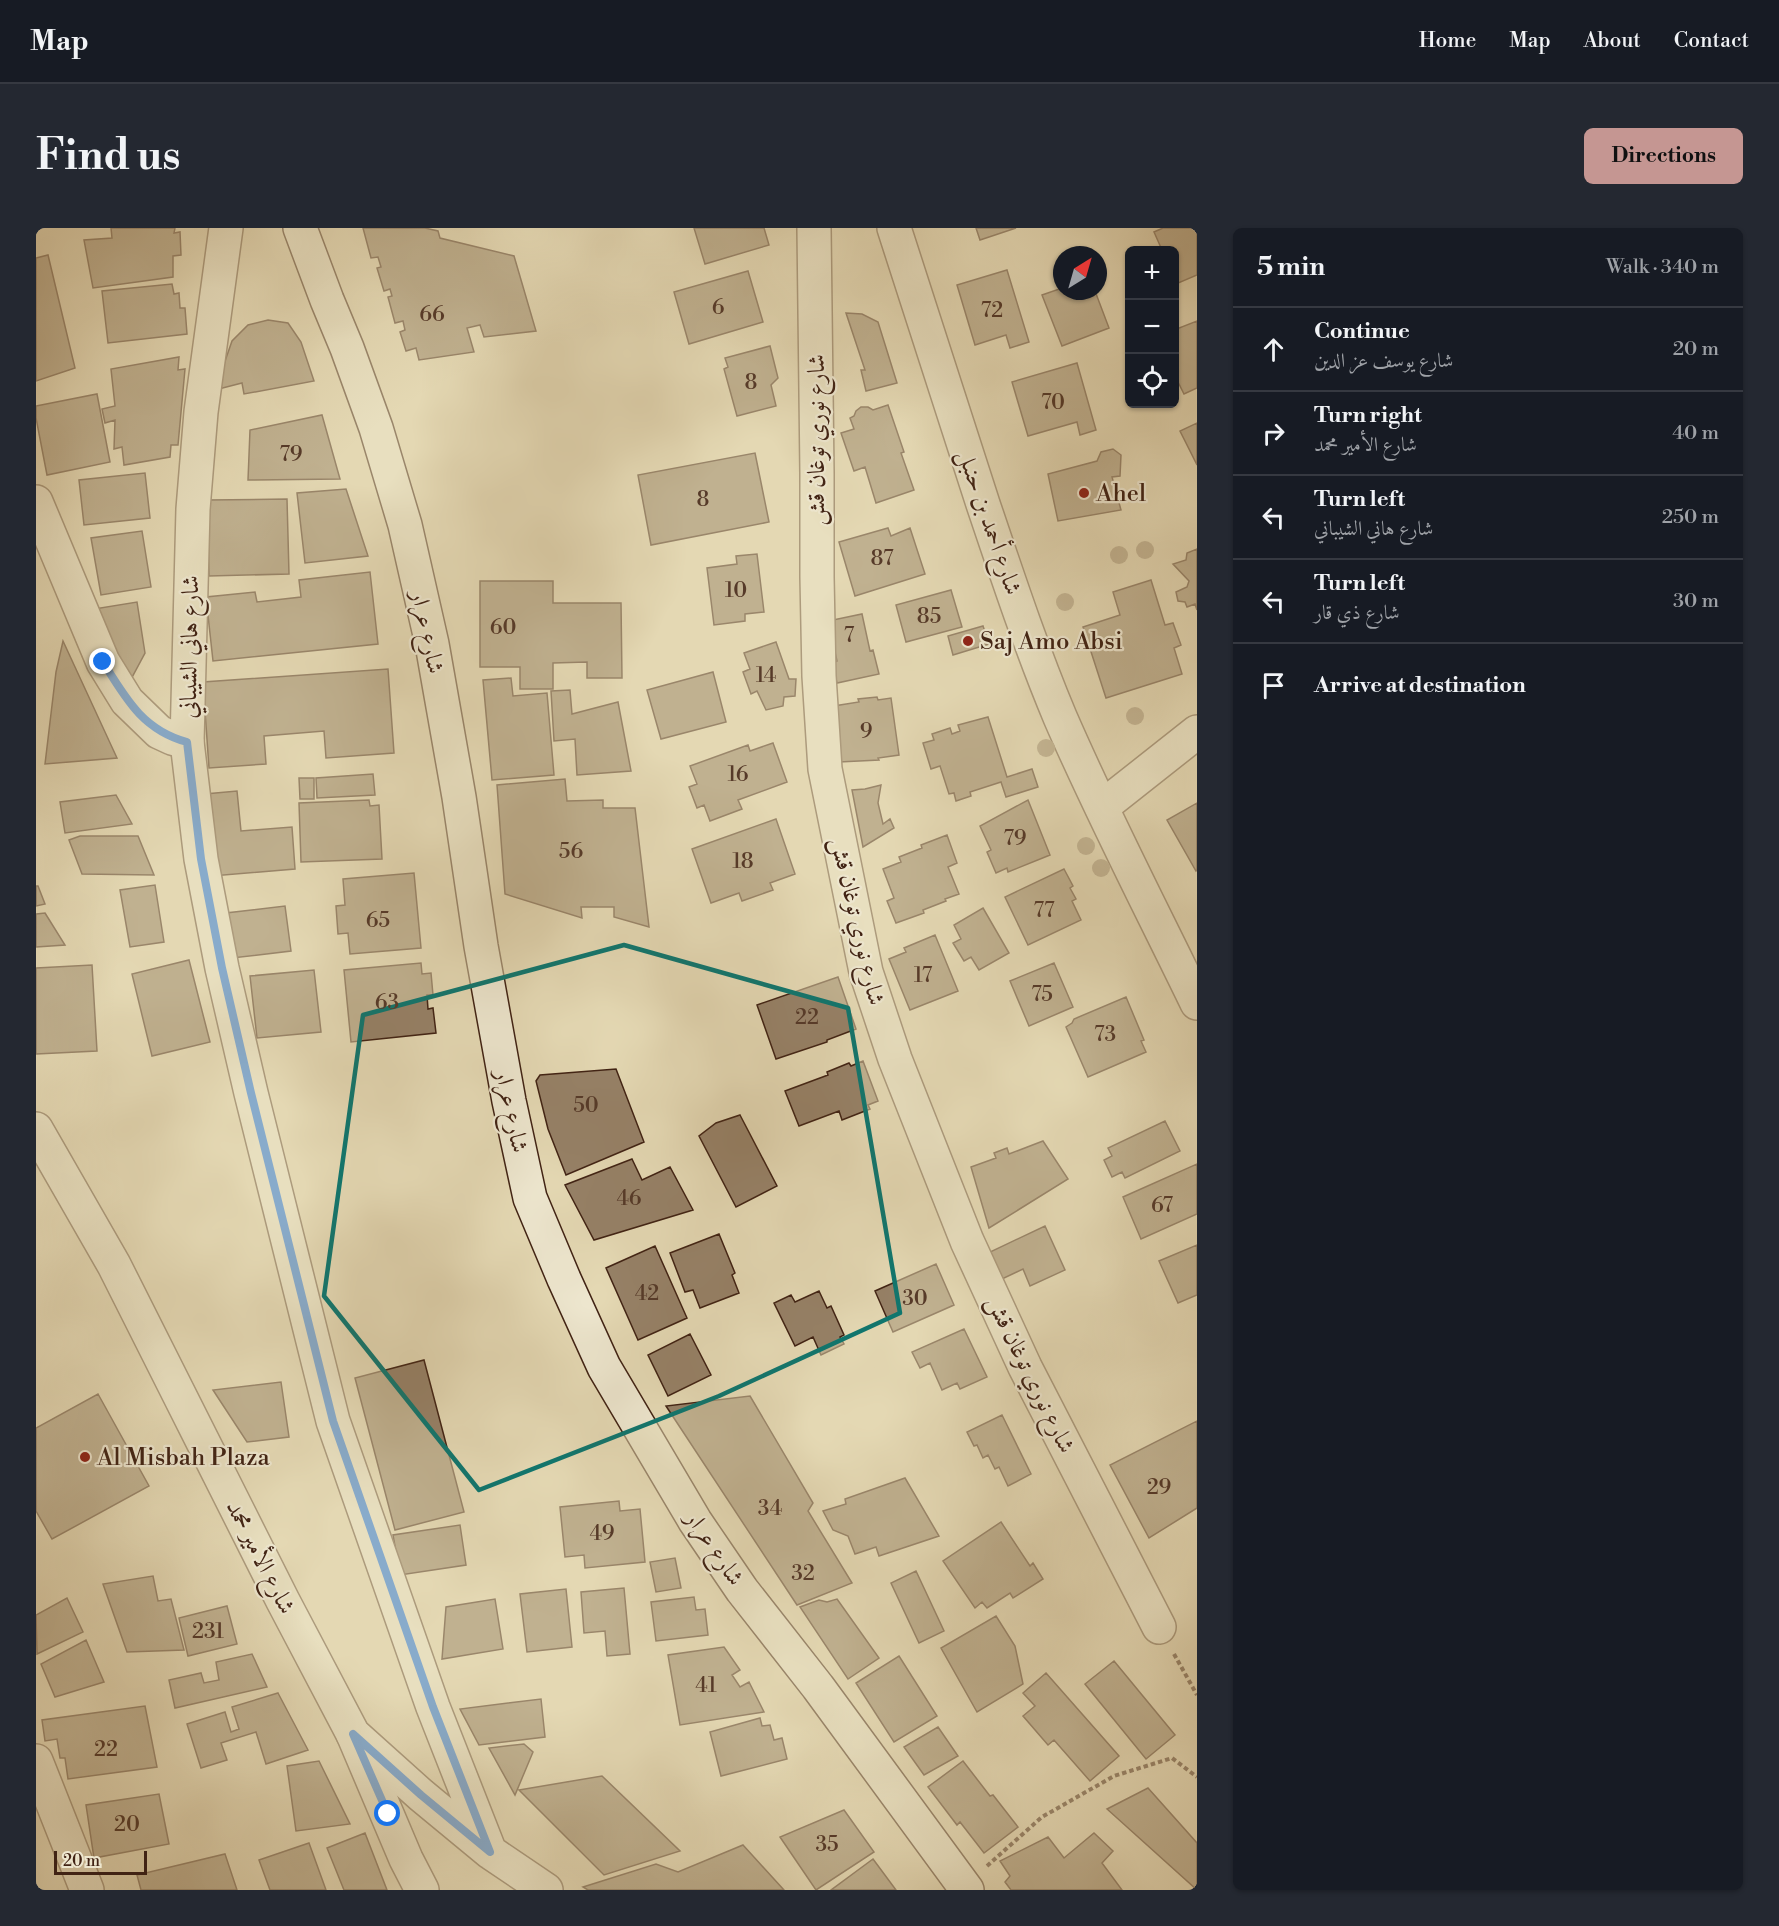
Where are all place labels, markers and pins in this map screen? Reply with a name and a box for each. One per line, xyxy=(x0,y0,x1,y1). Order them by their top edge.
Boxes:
place label: Ahel xyxy=(1095,479,1146,509)
marker: Ahel xyxy=(1077,486,1091,500)
place label: Saj Amo Absi xyxy=(980,627,1123,657)
marker: Saj Amo Absi xyxy=(961,634,975,648)
place label: Al Misbah Plaza xyxy=(96,1443,270,1473)
marker: Al Misbah Plaza xyxy=(78,1450,92,1464)

